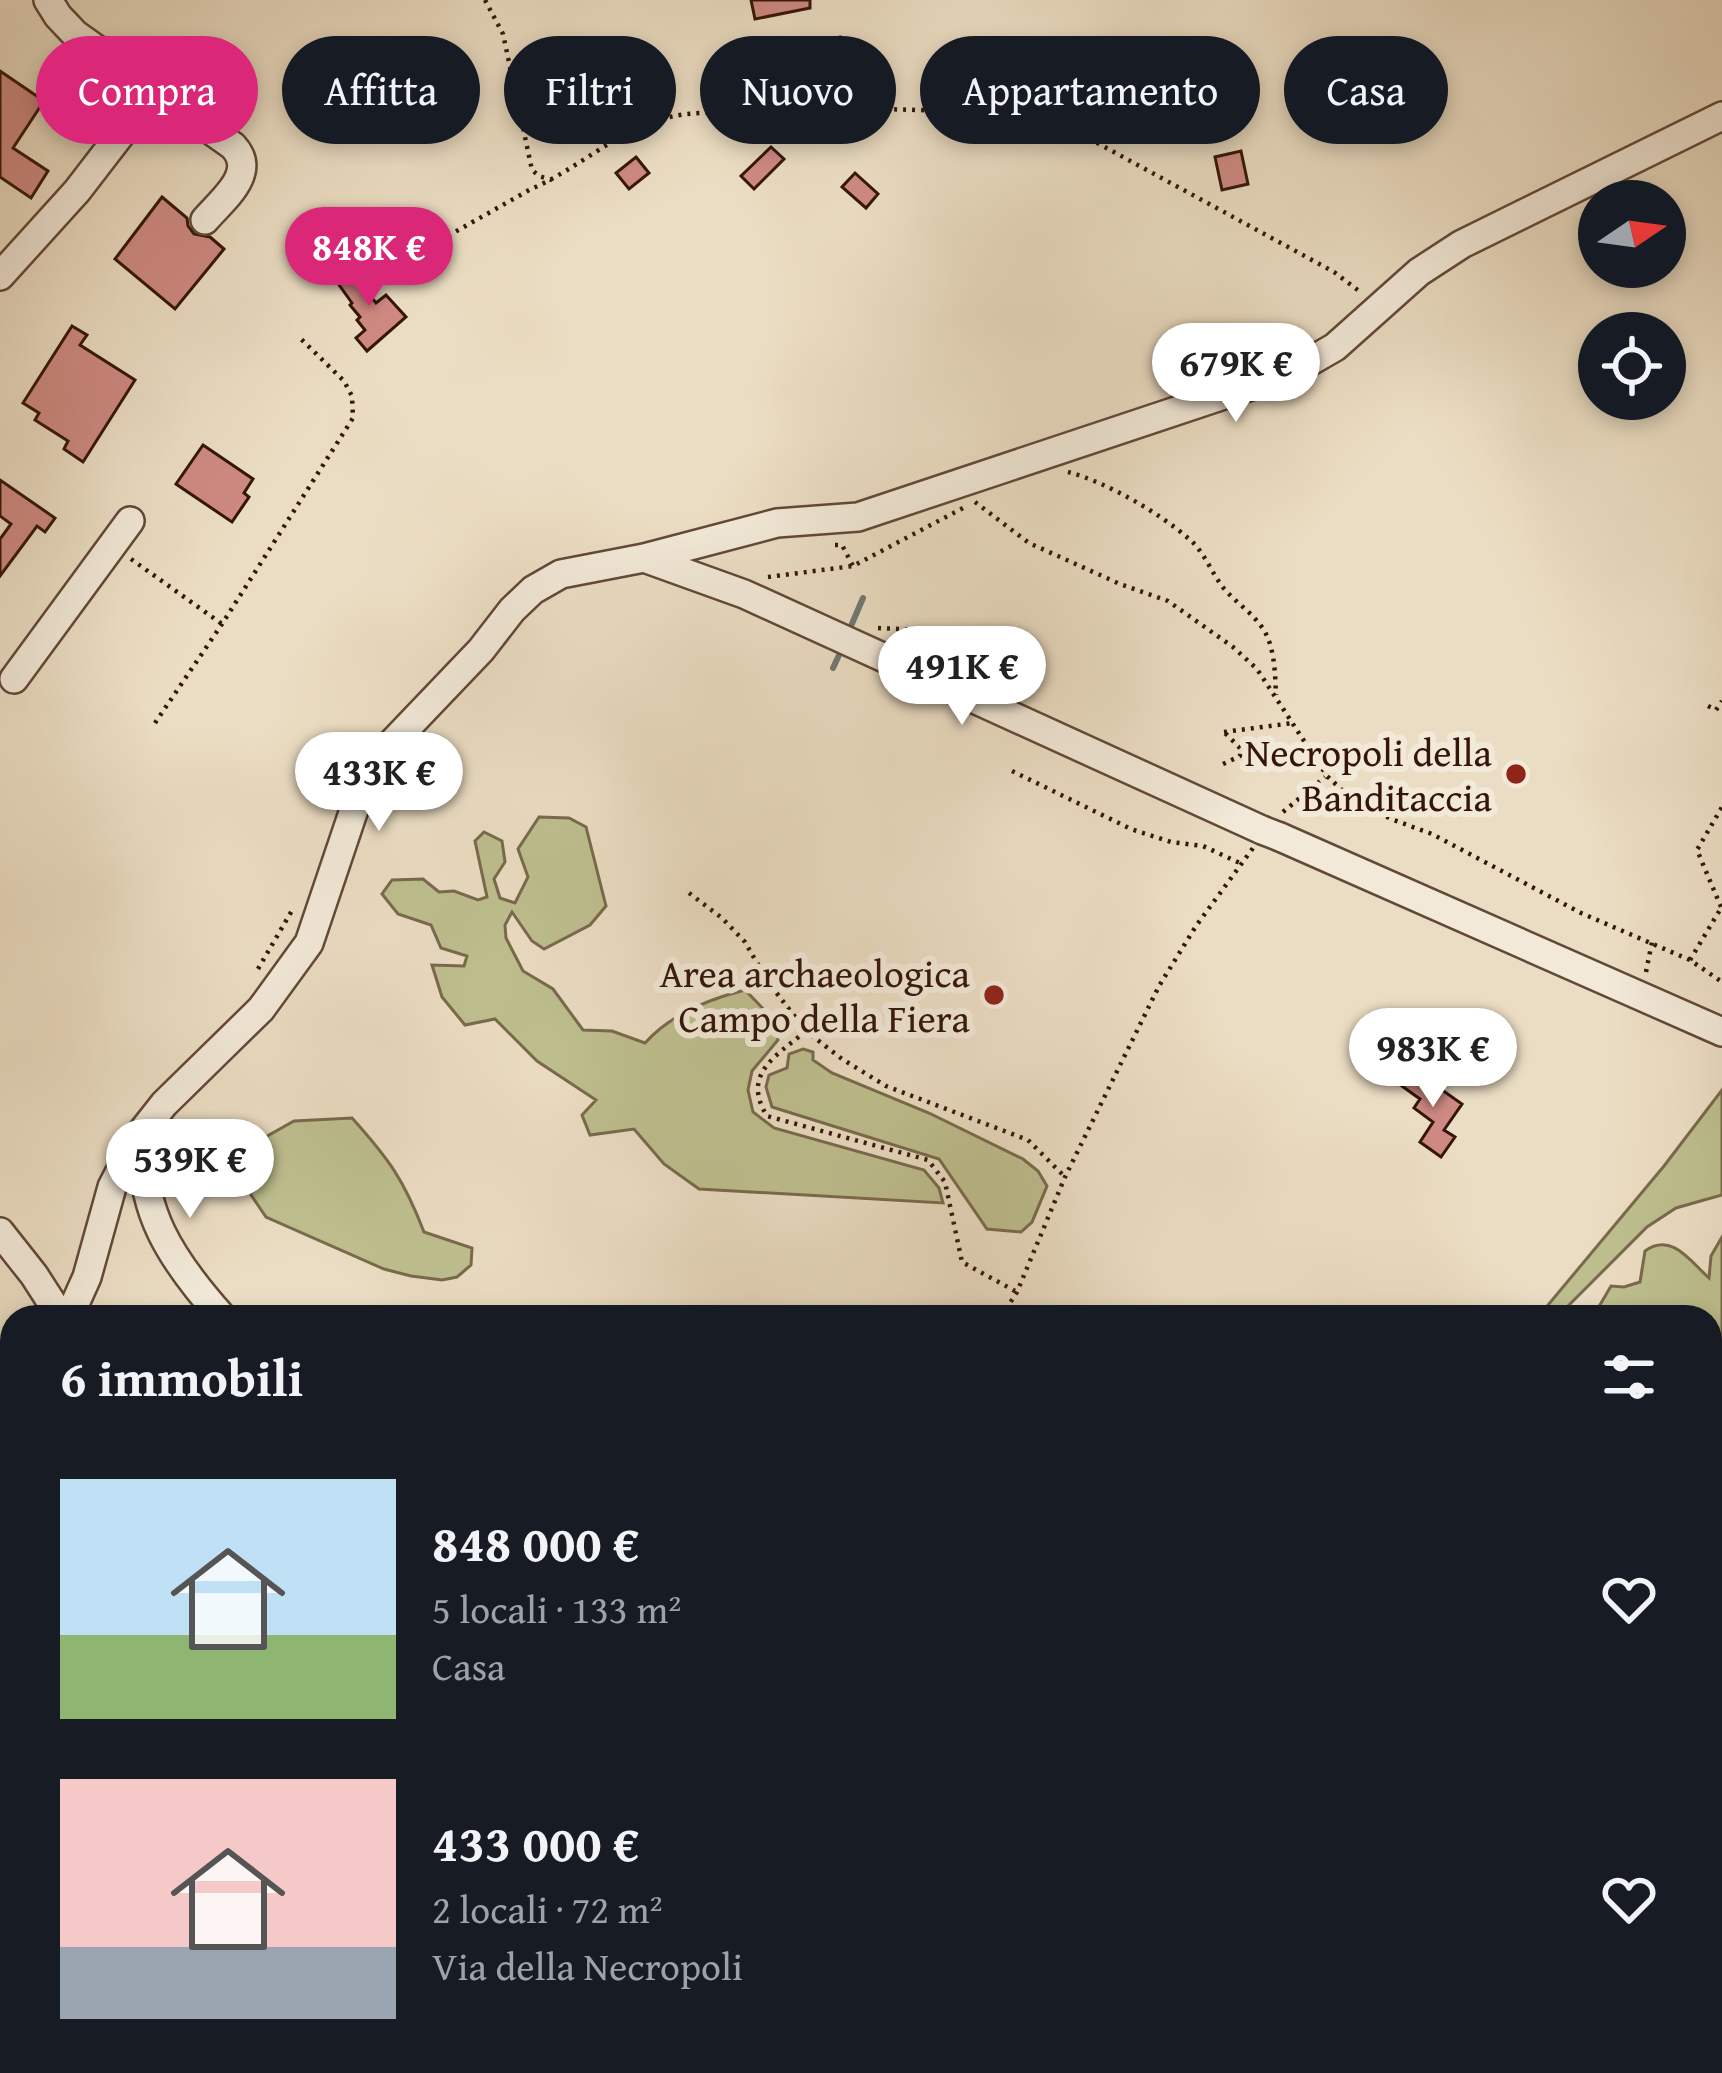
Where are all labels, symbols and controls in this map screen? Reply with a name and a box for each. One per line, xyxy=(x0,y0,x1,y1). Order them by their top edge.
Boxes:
chip: Compra xyxy=(36,36,258,144)
chip: Affitta xyxy=(282,36,480,144)
chip: Filtri xyxy=(504,36,676,144)
chip: Nuovo xyxy=(700,36,896,144)
chip: Appartamento xyxy=(920,36,1260,144)
chip: Casa xyxy=(1284,36,1448,144)
north arrow xyxy=(1578,180,1686,288)
map controls xyxy=(1578,180,1686,420)
pin: 848K € xyxy=(271,207,467,309)
text: 848K € xyxy=(312,217,426,274)
button: locate xyxy=(1578,312,1686,420)
pin: 679K € xyxy=(1138,323,1334,425)
text: 679K € xyxy=(1179,333,1293,390)
pin: 491K € xyxy=(864,626,1060,728)
text: 491K € xyxy=(905,636,1019,693)
place label: Necropoli della Banditaccia xyxy=(1245,723,1493,825)
pin: 433K € xyxy=(281,732,477,834)
text: 433K € xyxy=(322,742,436,799)
marker: Necropoli della Banditaccia xyxy=(1503,761,1529,787)
place label: Area archaeologica Campo della Fiera xyxy=(659,944,971,1046)
marker: Area archaeologica Campo della Fiera xyxy=(981,982,1007,1008)
pin: 983K € xyxy=(1335,1008,1531,1110)
text: 983K € xyxy=(1376,1018,1490,1075)
pin: 539K € xyxy=(92,1119,288,1221)
text: 539K € xyxy=(133,1129,247,1186)
text: 6 immobili xyxy=(60,1340,303,1415)
icon: filters xyxy=(1596,1344,1662,1410)
text: 848 000 € xyxy=(432,1505,639,1580)
icon: home xyxy=(156,1527,300,1671)
icon: heart xyxy=(1596,1566,1662,1632)
text: 5 locali · 133 m² xyxy=(432,1580,681,1637)
text: Casa xyxy=(432,1637,506,1694)
text: 433 000 € xyxy=(432,1805,639,1880)
icon: home xyxy=(156,1827,300,1971)
icon: heart xyxy=(1596,1866,1662,1932)
text: 2 locali · 72 m² xyxy=(432,1880,663,1937)
text: Via della Necropoli xyxy=(432,1937,743,1994)

